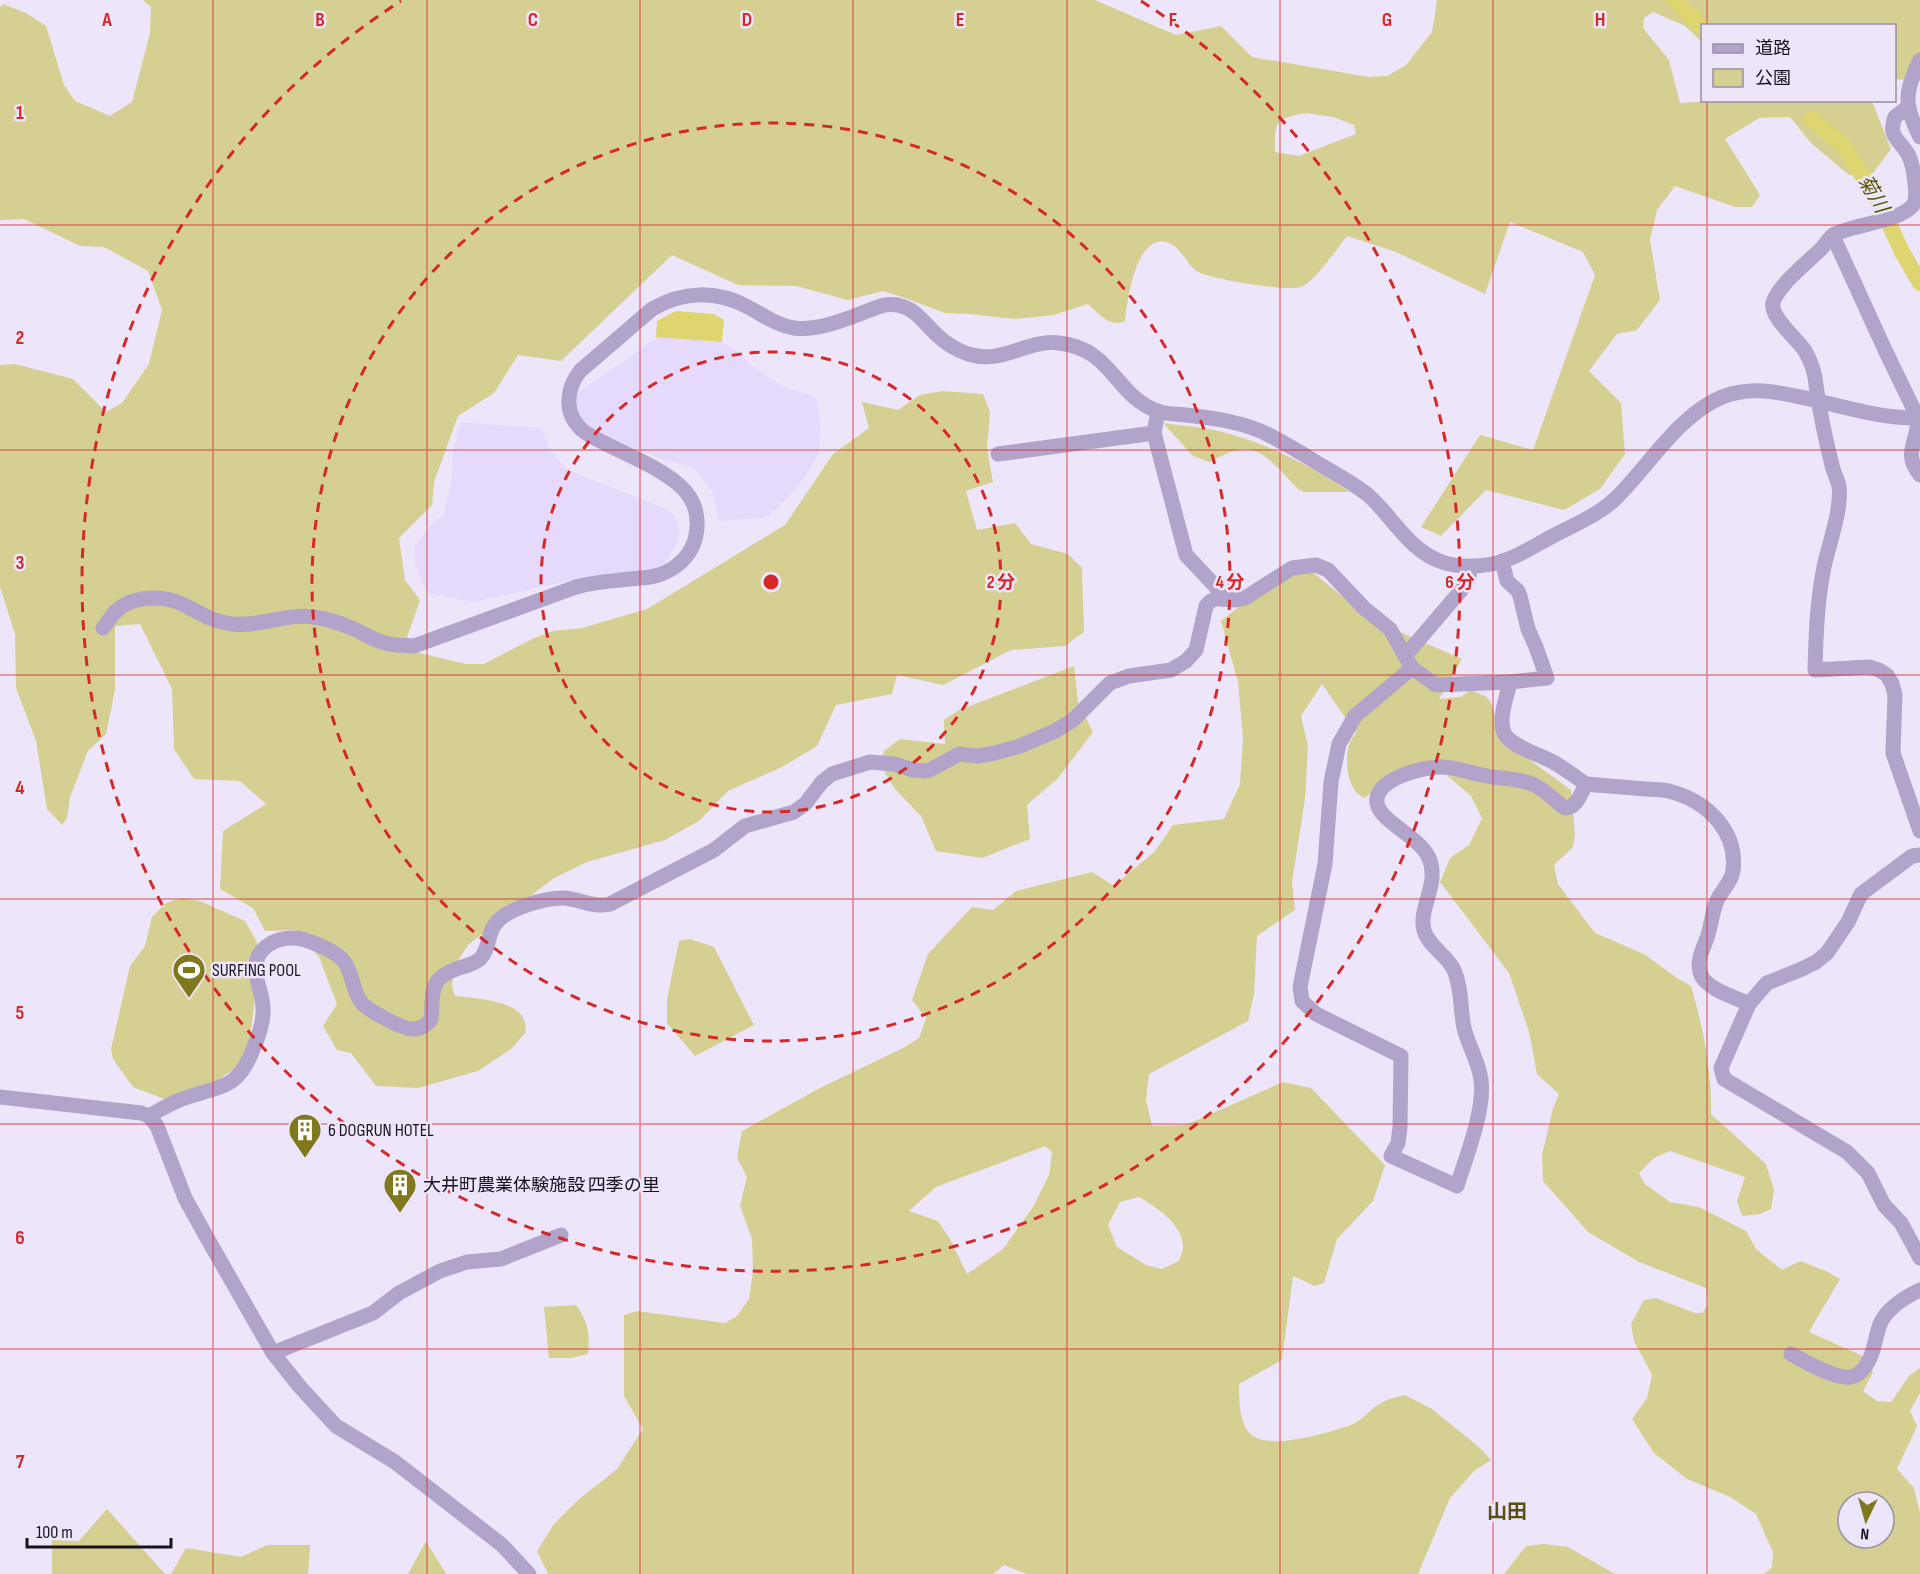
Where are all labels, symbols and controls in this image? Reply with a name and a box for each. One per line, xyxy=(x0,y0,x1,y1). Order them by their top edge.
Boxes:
text: A xyxy=(101,8,112,32)
text: B xyxy=(315,8,325,32)
text: C xyxy=(528,8,538,32)
text: D xyxy=(742,8,752,32)
text: E xyxy=(956,8,964,32)
text: F xyxy=(1169,8,1177,32)
text: G xyxy=(1382,8,1392,32)
text: H xyxy=(1595,8,1605,32)
legend xyxy=(1701,24,1896,102)
text: 道路 xyxy=(1755,38,1791,59)
text: 公園 xyxy=(1755,68,1791,89)
text: 1 xyxy=(16,101,24,125)
water label: 菊川 xyxy=(1853,171,1894,219)
text: 2 xyxy=(16,326,24,350)
text: 3 xyxy=(16,551,25,575)
centre of rings xyxy=(761,572,781,592)
text: 2 分 xyxy=(987,572,1015,593)
text: 4 分 xyxy=(1215,572,1245,593)
text: 6 分 xyxy=(1445,572,1475,593)
text: 4 xyxy=(15,776,25,800)
sports icon: SURFING POOL xyxy=(171,952,207,999)
place label: SURFING POOL xyxy=(212,960,301,981)
text: 5 xyxy=(16,1001,25,1025)
building icon: 6 DOGRUN HOTEL xyxy=(287,1112,323,1159)
place label: 6 DOGRUN HOTEL xyxy=(328,1120,434,1141)
building icon: 大井町農業体験施設 四季の里 xyxy=(382,1167,418,1214)
place label: 大井町農業体験施設 四季の里 xyxy=(423,1175,660,1196)
text: 6 xyxy=(15,1226,25,1250)
text: 7 xyxy=(16,1450,25,1474)
north arrow xyxy=(1836,1490,1896,1550)
district label: 山田 xyxy=(1487,1500,1527,1524)
scale bar xyxy=(27,1511,171,1549)
text: 100 m xyxy=(36,1522,73,1543)
text: N xyxy=(1860,1524,1870,1543)

